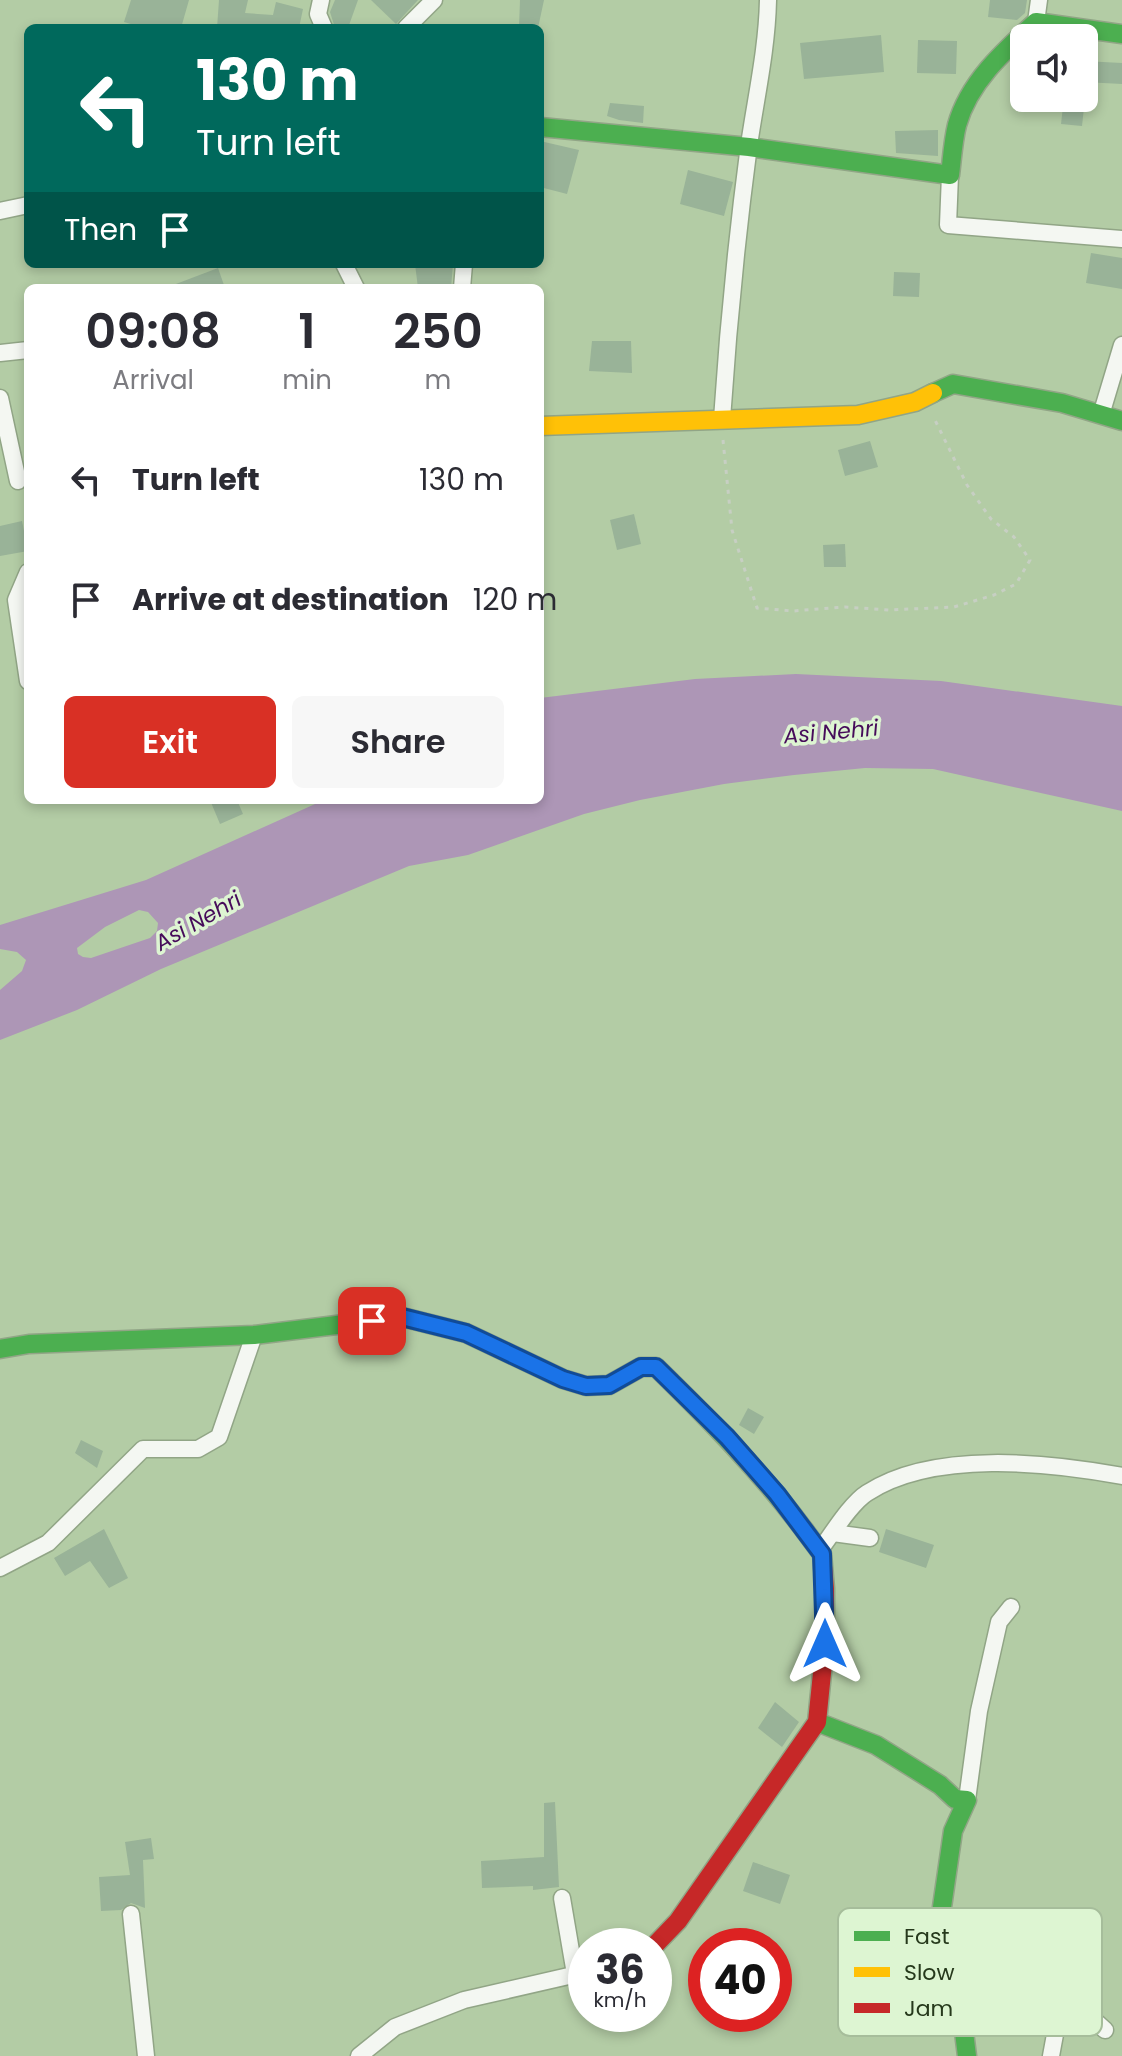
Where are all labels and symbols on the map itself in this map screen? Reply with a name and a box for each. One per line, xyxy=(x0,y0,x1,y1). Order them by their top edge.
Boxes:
water label: Asi Nehri xyxy=(781,712,880,752)
water label: Asi Nehri xyxy=(148,884,247,959)
pin xyxy=(338,1287,406,1355)
position arrow xyxy=(783,1602,867,1686)
legend xyxy=(838,1908,1102,2036)
text: Fast xyxy=(904,1921,949,1952)
speed limit sign: 40 xyxy=(688,1928,792,2032)
text: Slow xyxy=(904,1957,954,1988)
text: Jam xyxy=(904,1993,953,2024)

